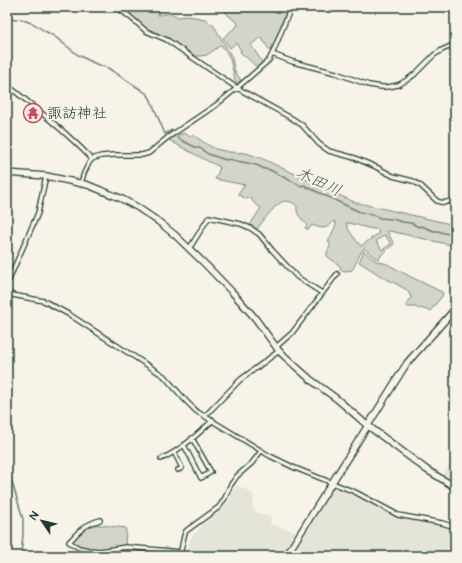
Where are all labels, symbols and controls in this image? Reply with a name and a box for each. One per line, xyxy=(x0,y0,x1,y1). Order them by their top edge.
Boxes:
temple icon: 諏訪神社 xyxy=(22,102,44,124)
place label: 諏訪神社 xyxy=(47,103,107,124)
water label: 木田川 xyxy=(292,162,345,202)
north arrow xyxy=(22,501,62,541)
text: N xyxy=(26,508,42,523)

